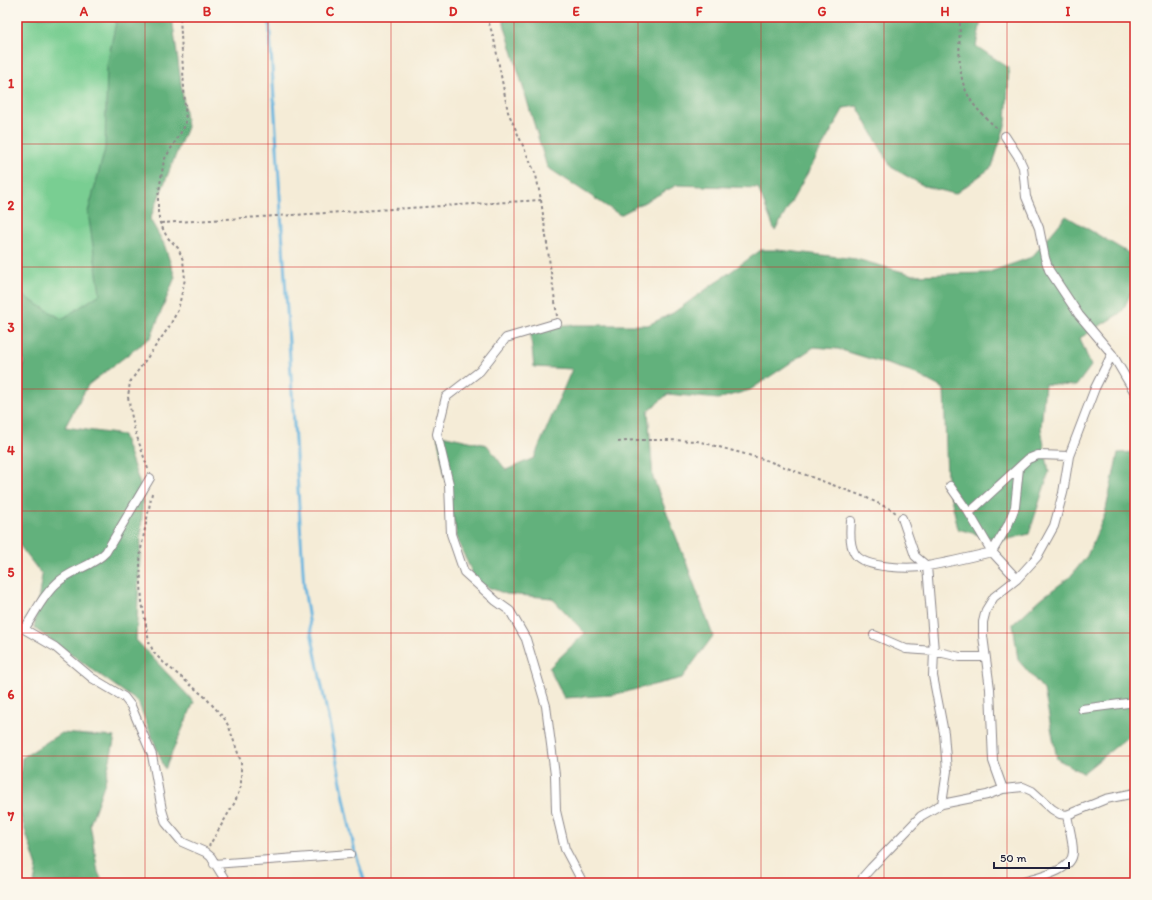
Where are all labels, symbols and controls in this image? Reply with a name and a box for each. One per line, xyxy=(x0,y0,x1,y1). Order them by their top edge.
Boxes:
text: A xyxy=(79,4,89,19)
text: B xyxy=(203,4,212,19)
text: C xyxy=(326,4,335,19)
text: D xyxy=(449,4,458,19)
text: E xyxy=(572,4,580,19)
text: F xyxy=(696,4,703,19)
text: G xyxy=(818,4,827,19)
text: H xyxy=(941,4,950,19)
text: I xyxy=(1066,4,1071,19)
text: 1 xyxy=(8,76,14,91)
text: 2 xyxy=(8,198,15,213)
text: 3 xyxy=(7,320,15,335)
text: 4 xyxy=(7,443,15,458)
text: 5 xyxy=(8,565,15,580)
text: 6 xyxy=(8,687,15,702)
text: 7 xyxy=(7,809,15,824)
scale bar xyxy=(994,844,1069,870)
text: 50 m xyxy=(1000,851,1026,865)

